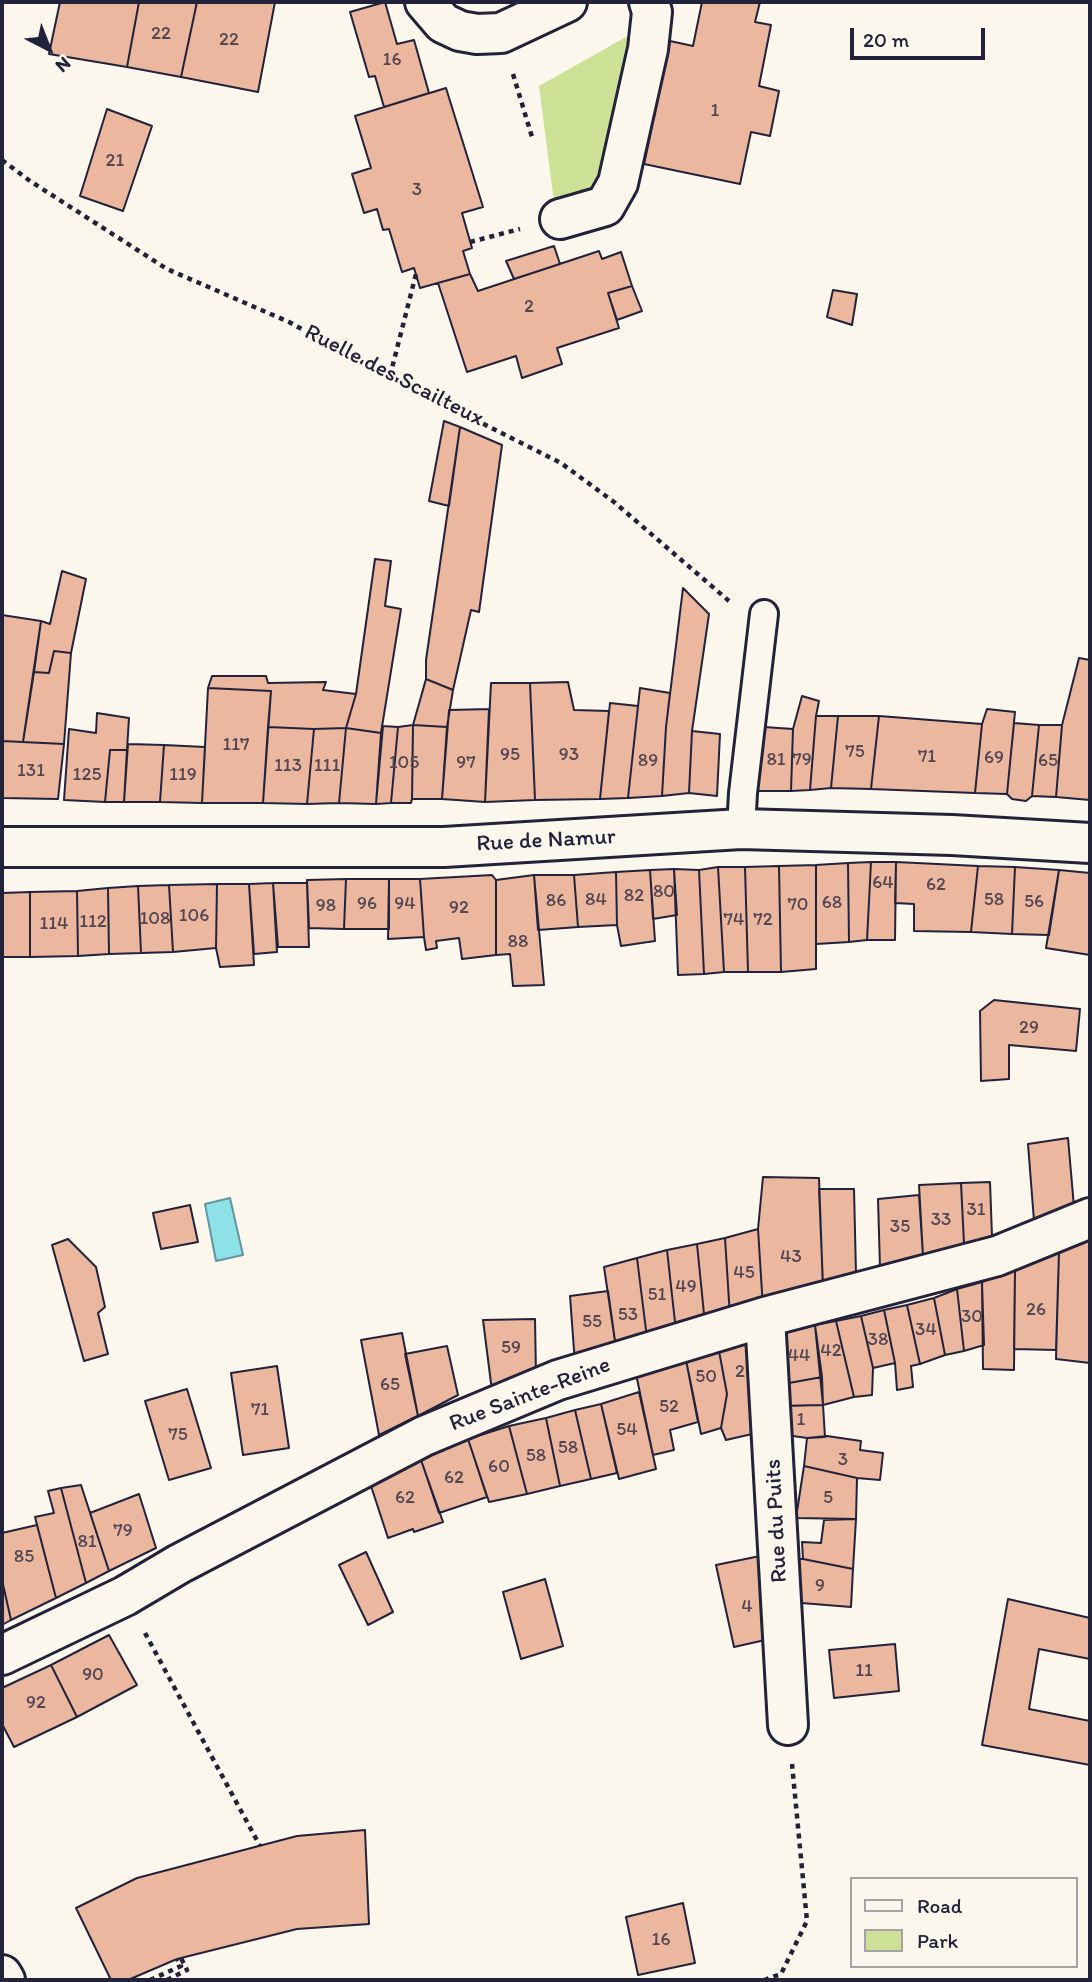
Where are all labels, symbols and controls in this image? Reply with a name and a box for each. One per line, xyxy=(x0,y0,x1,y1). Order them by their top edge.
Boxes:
north arrow xyxy=(14,14,84,84)
scale bar xyxy=(854,14,989,58)
house number: 22 xyxy=(151,23,171,45)
text: 20 m xyxy=(863,27,909,52)
house number: 22 xyxy=(219,29,239,51)
house number: 16 xyxy=(383,49,401,71)
text: N xyxy=(51,52,76,78)
house number: 1 xyxy=(711,100,719,122)
house number: 21 xyxy=(106,150,124,172)
house number: 3 xyxy=(412,179,422,201)
house number: 2 xyxy=(524,296,534,318)
street label: Ruelle des Scailteux xyxy=(300,319,488,433)
house number: 117 xyxy=(222,734,250,756)
house number: 75 xyxy=(845,741,865,763)
house number: 95 xyxy=(500,744,520,766)
house number: 93 xyxy=(559,744,579,766)
house number: 71 xyxy=(918,746,936,768)
house number: 69 xyxy=(984,747,1004,769)
house number: 81 xyxy=(766,749,786,771)
house number: 79 xyxy=(792,749,812,771)
house number: 89 xyxy=(638,750,658,772)
house number: 65 xyxy=(1038,750,1058,772)
house number: 105 xyxy=(389,752,419,774)
house number: 97 xyxy=(456,752,476,774)
house number: 113 xyxy=(274,755,302,777)
house number: 111 xyxy=(314,755,340,777)
house number: 131 xyxy=(17,760,45,782)
house number: 125 xyxy=(73,764,101,786)
house number: 119 xyxy=(169,764,197,786)
street label: Rue de Namur xyxy=(476,824,616,858)
house number: 64 xyxy=(872,872,894,894)
house number: 62 xyxy=(926,874,946,896)
house number: 80 xyxy=(653,881,675,903)
house number: 82 xyxy=(624,885,644,907)
house number: 84 xyxy=(585,889,607,911)
house number: 58 xyxy=(984,889,1004,911)
house number: 86 xyxy=(546,890,566,912)
house number: 56 xyxy=(1024,891,1044,913)
house number: 68 xyxy=(822,892,842,914)
house number: 96 xyxy=(357,893,377,915)
house number: 94 xyxy=(394,893,416,915)
house number: 70 xyxy=(787,894,809,916)
house number: 98 xyxy=(316,895,336,917)
house number: 92 xyxy=(449,897,469,919)
house number: 106 xyxy=(179,905,209,927)
house number: 108 xyxy=(140,908,170,930)
house number: 74 xyxy=(724,909,744,931)
house number: 72 xyxy=(753,909,773,931)
house number: 112 xyxy=(79,911,107,933)
house number: 114 xyxy=(39,913,69,935)
house number: 88 xyxy=(508,931,528,953)
house number: 29 xyxy=(1019,1017,1039,1039)
house number: 31 xyxy=(966,1199,986,1221)
house number: 33 xyxy=(931,1209,951,1231)
house number: 35 xyxy=(890,1216,910,1238)
house number: 43 xyxy=(780,1246,802,1268)
house number: 45 xyxy=(733,1262,755,1284)
house number: 49 xyxy=(675,1276,697,1298)
house number: 51 xyxy=(648,1284,666,1306)
house number: 26 xyxy=(1026,1299,1046,1321)
house number: 53 xyxy=(618,1304,638,1326)
house number: 30 xyxy=(961,1306,983,1328)
house number: 55 xyxy=(582,1311,602,1333)
house number: 34 xyxy=(915,1319,937,1341)
house number: 38 xyxy=(868,1329,888,1351)
house number: 59 xyxy=(501,1337,521,1359)
house number: 42 xyxy=(820,1340,842,1362)
house number: 44 xyxy=(788,1345,810,1367)
street label: Rue Sainte-Reine xyxy=(446,1352,614,1438)
house number: 2 xyxy=(735,1361,745,1383)
house number: 50 xyxy=(695,1366,717,1388)
house number: 65 xyxy=(380,1374,400,1396)
house number: 52 xyxy=(659,1396,679,1418)
house number: 71 xyxy=(251,1399,269,1421)
house number: 1 xyxy=(797,1409,805,1431)
house number: 54 xyxy=(616,1419,638,1441)
house number: 75 xyxy=(168,1424,188,1446)
house number: 58 xyxy=(558,1437,578,1459)
house number: 58 xyxy=(526,1445,546,1467)
house number: 3 xyxy=(838,1449,848,1471)
house number: 60 xyxy=(488,1456,510,1478)
street label: Rue du Puits xyxy=(760,1458,794,1584)
house number: 62 xyxy=(444,1467,464,1489)
house number: 62 xyxy=(395,1487,415,1509)
house number: 5 xyxy=(823,1487,833,1509)
house number: 79 xyxy=(113,1520,133,1542)
house number: 81 xyxy=(77,1531,97,1553)
house number: 85 xyxy=(14,1546,34,1568)
house number: 9 xyxy=(815,1575,825,1597)
house number: 4 xyxy=(741,1596,753,1618)
house number: 11 xyxy=(855,1660,873,1682)
house number: 90 xyxy=(82,1664,104,1686)
house number: 92 xyxy=(26,1692,46,1714)
legend xyxy=(850,1877,1078,1968)
text: Road xyxy=(917,1893,962,1918)
text: Park xyxy=(917,1928,958,1953)
house number: 16 xyxy=(652,1929,670,1951)

